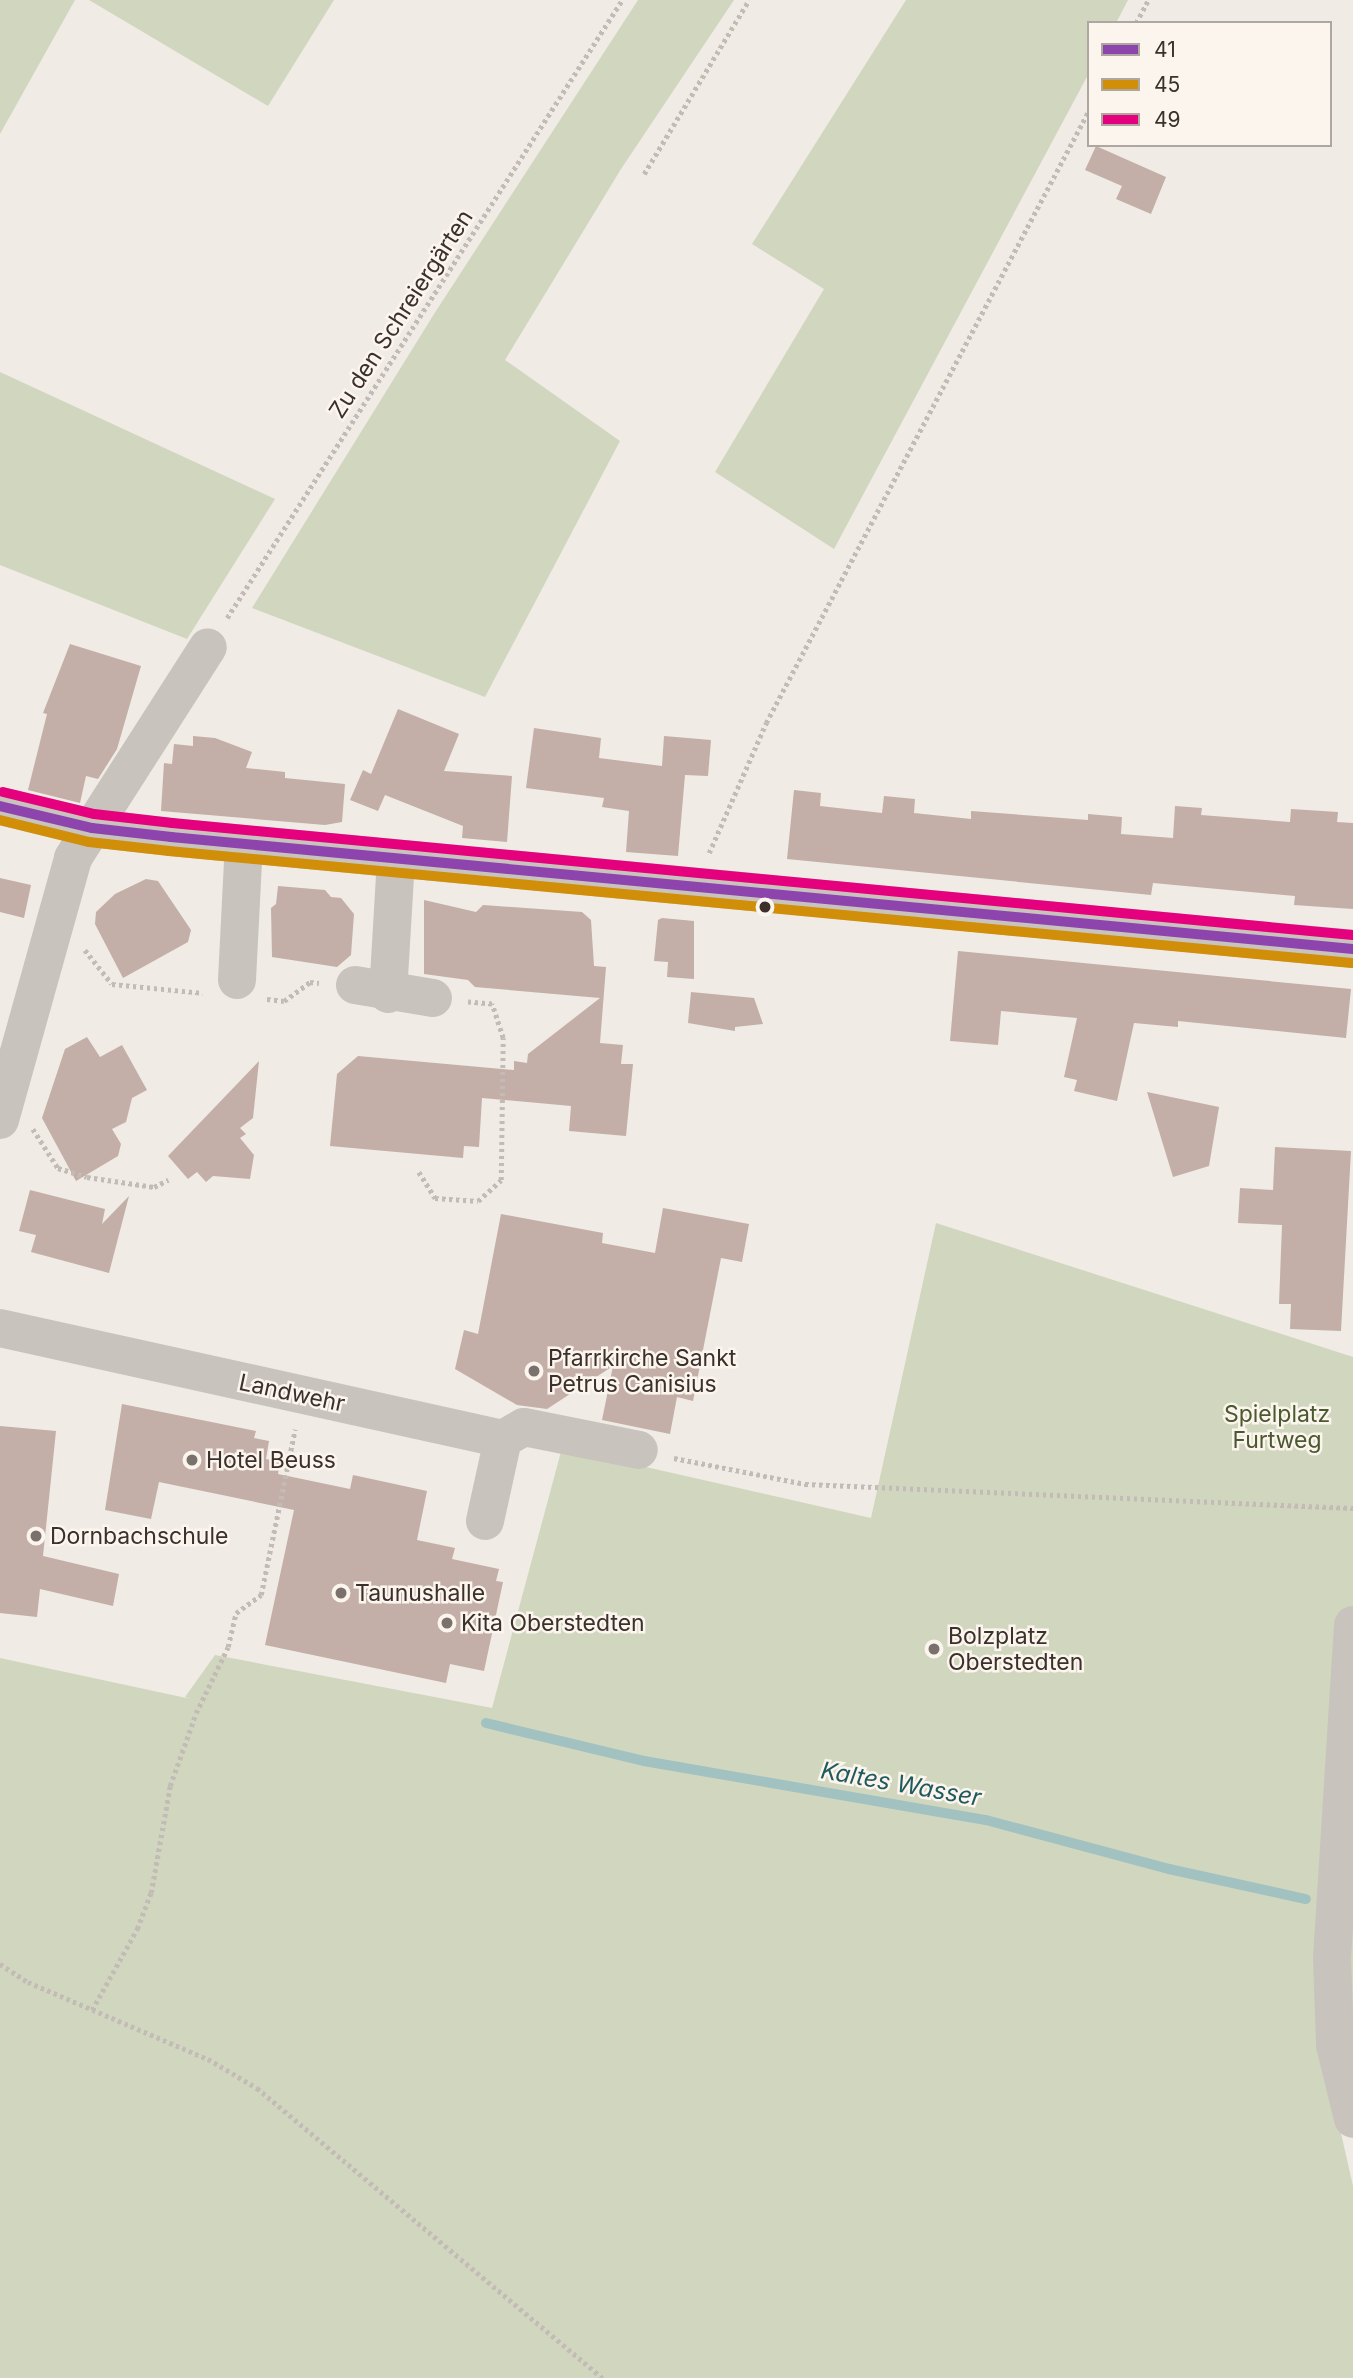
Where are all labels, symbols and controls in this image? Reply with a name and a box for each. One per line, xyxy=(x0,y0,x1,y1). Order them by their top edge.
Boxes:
legend xyxy=(1087,21,1332,147)
text: 41 xyxy=(1154,37,1176,62)
text: 45 xyxy=(1154,72,1180,97)
text: 49 xyxy=(1154,107,1181,132)
street label: Zu den Schreiergärten xyxy=(323,205,479,423)
unlabelled marker xyxy=(758,900,772,914)
place label: Pfarrkirche Sankt Petrus Canisius xyxy=(548,1344,736,1398)
marker: Pfarrkirche Sankt Petrus Canisius xyxy=(526,1363,542,1379)
street label: Landwehr xyxy=(236,1368,348,1418)
park label: Spielplatz Furtweg xyxy=(1224,1400,1330,1454)
place label: Hotel Beuss xyxy=(206,1446,336,1474)
marker: Hotel Beuss xyxy=(184,1452,200,1468)
place label: Dornbachschule xyxy=(50,1522,228,1550)
marker: Dornbachschule xyxy=(28,1528,44,1544)
place label: Taunushalle xyxy=(355,1579,485,1607)
marker: Taunushalle xyxy=(333,1585,349,1601)
place label: Kita Oberstedten xyxy=(461,1609,645,1637)
marker: Kita Oberstedten xyxy=(439,1615,455,1631)
place label: Bolzplatz Oberstedten xyxy=(948,1622,1083,1676)
marker: Bolzplatz Oberstedten xyxy=(926,1641,942,1657)
water label: Kaltes Wasser xyxy=(819,1756,983,1812)

